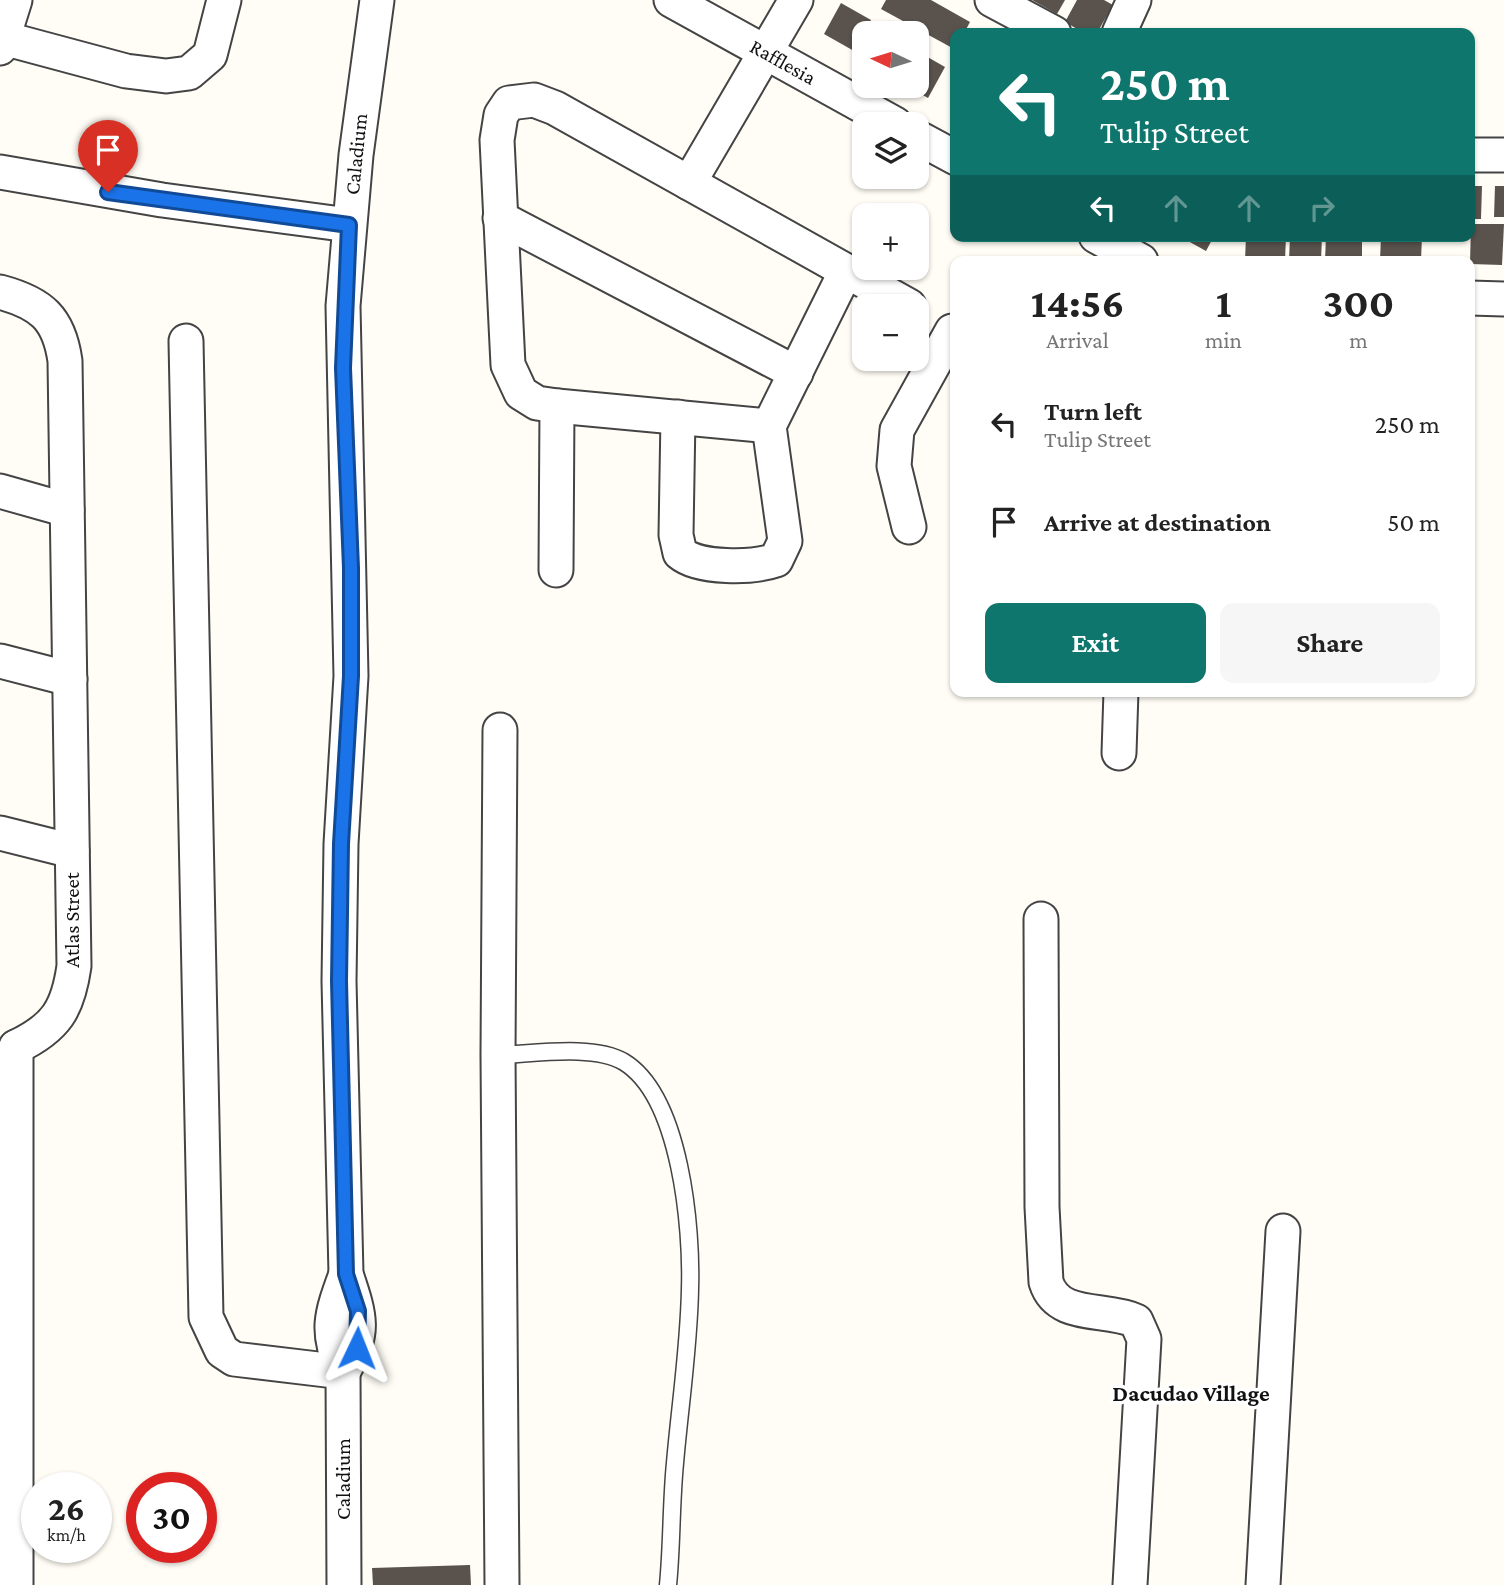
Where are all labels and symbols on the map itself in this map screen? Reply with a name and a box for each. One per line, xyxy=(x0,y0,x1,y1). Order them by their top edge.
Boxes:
north arrow xyxy=(852,21,929,98)
street label: Rafflesia xyxy=(746,34,820,90)
street label: Caladium xyxy=(340,112,372,196)
pin xyxy=(78,120,138,192)
street label: Atlas Street xyxy=(60,871,84,968)
position arrow xyxy=(320,1311,394,1385)
district label: Dacudao Village xyxy=(1112,1380,1270,1406)
street label: Caladium xyxy=(331,1438,355,1520)
speed limit sign: 30 xyxy=(126,1472,217,1563)

